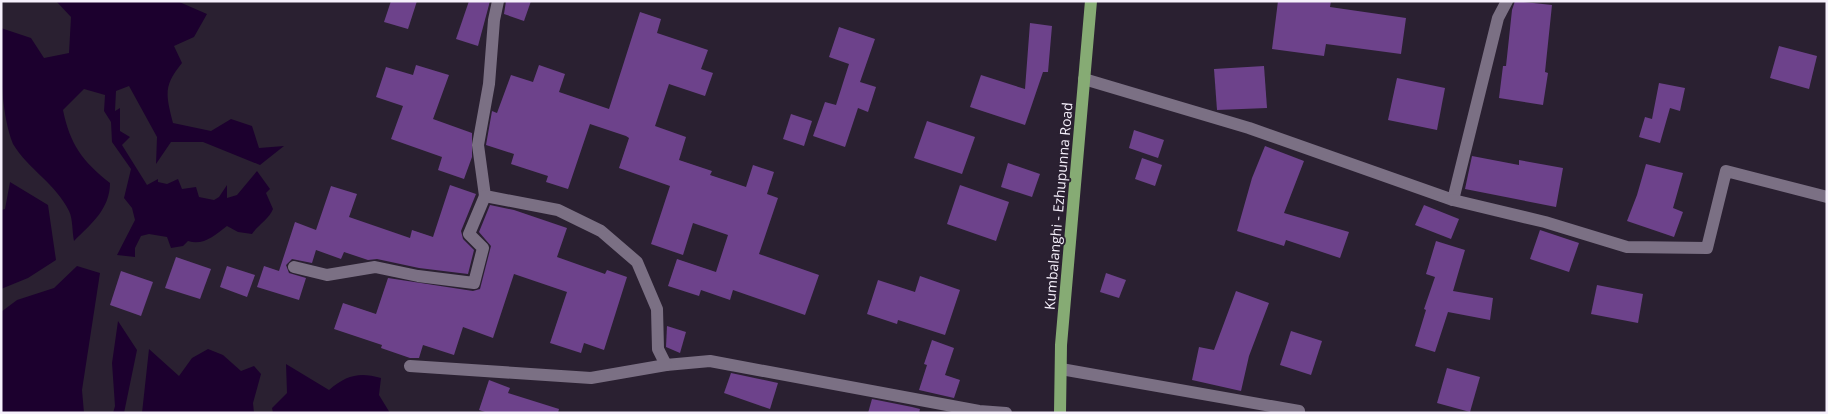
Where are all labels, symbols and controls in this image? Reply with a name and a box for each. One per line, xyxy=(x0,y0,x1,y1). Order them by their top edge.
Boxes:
street label: Kumbalanghi - Ezhupunna Road xyxy=(1039,101,1077,311)

